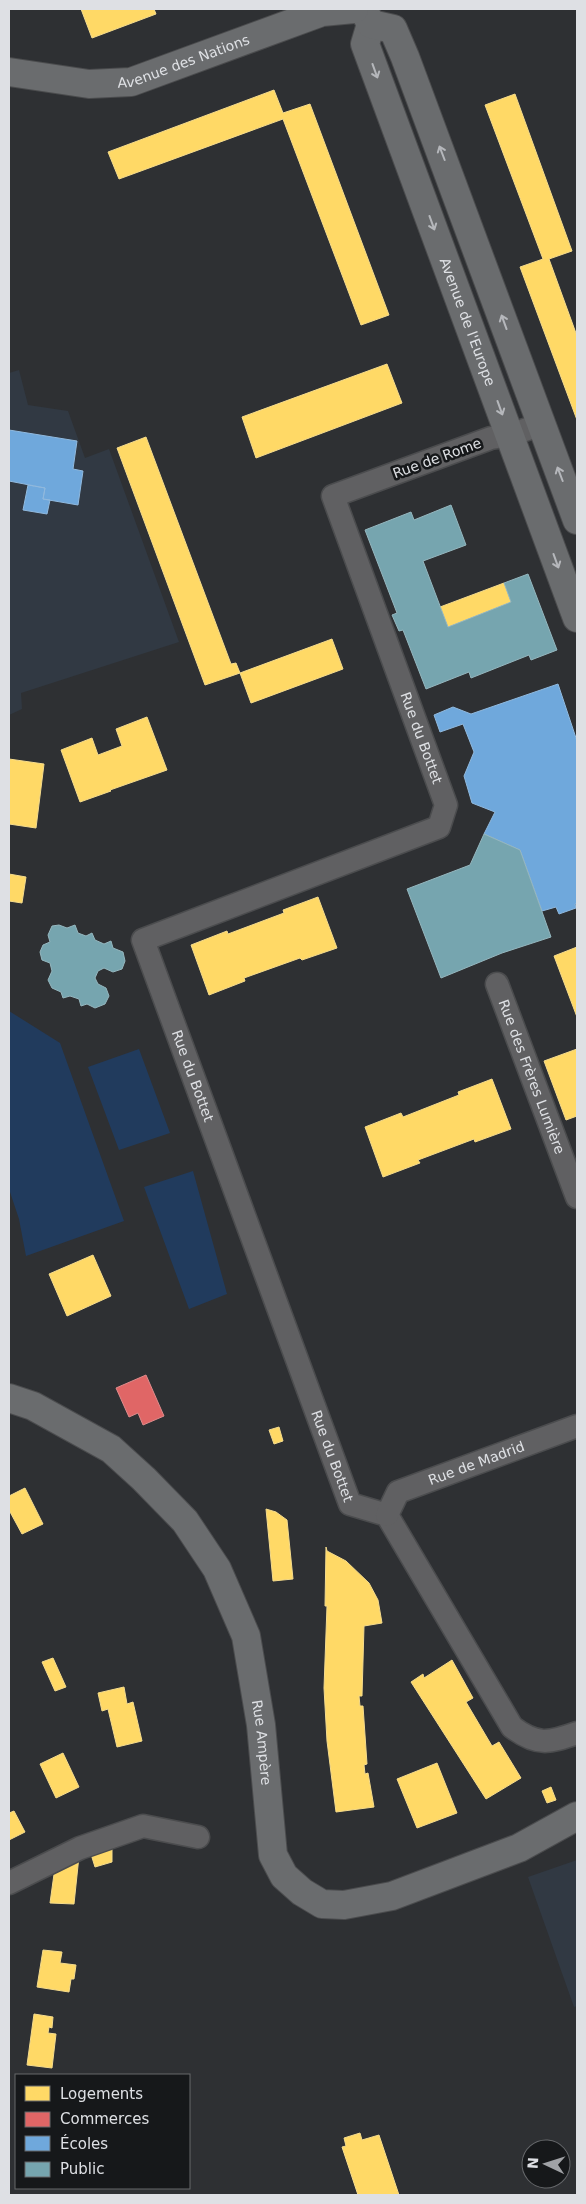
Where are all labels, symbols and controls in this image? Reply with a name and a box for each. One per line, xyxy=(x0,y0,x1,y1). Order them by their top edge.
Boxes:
street label: Avenue des Nations xyxy=(117,31,252,91)
one-way arrow xyxy=(371,62,380,78)
one-way arrow xyxy=(436,146,446,161)
one-way arrow xyxy=(428,215,437,230)
street label: Avenue de l'Europe xyxy=(437,255,499,388)
one-way arrow xyxy=(499,315,508,330)
one-way arrow xyxy=(496,400,505,415)
street label: Rue de Rome xyxy=(391,435,483,481)
one-way arrow xyxy=(555,467,564,483)
one-way arrow xyxy=(552,552,561,568)
street label: Rue du Bottet xyxy=(397,690,446,787)
street label: Rue des Frères Lumière xyxy=(495,997,568,1156)
street label: Rue du Bottet xyxy=(169,1028,217,1124)
street label: Rue du Bottet xyxy=(308,1408,357,1505)
street label: Rue de Madrid xyxy=(426,1438,527,1488)
street label: Rue Ampère xyxy=(249,1698,275,1786)
legend xyxy=(15,2074,190,2189)
text: Logements xyxy=(60,2085,143,2103)
text: Commerces xyxy=(60,2110,149,2128)
text: Écoles xyxy=(60,2134,108,2153)
north arrow xyxy=(521,2139,571,2189)
text: N xyxy=(525,2157,541,2169)
text: Public xyxy=(60,2160,104,2178)

